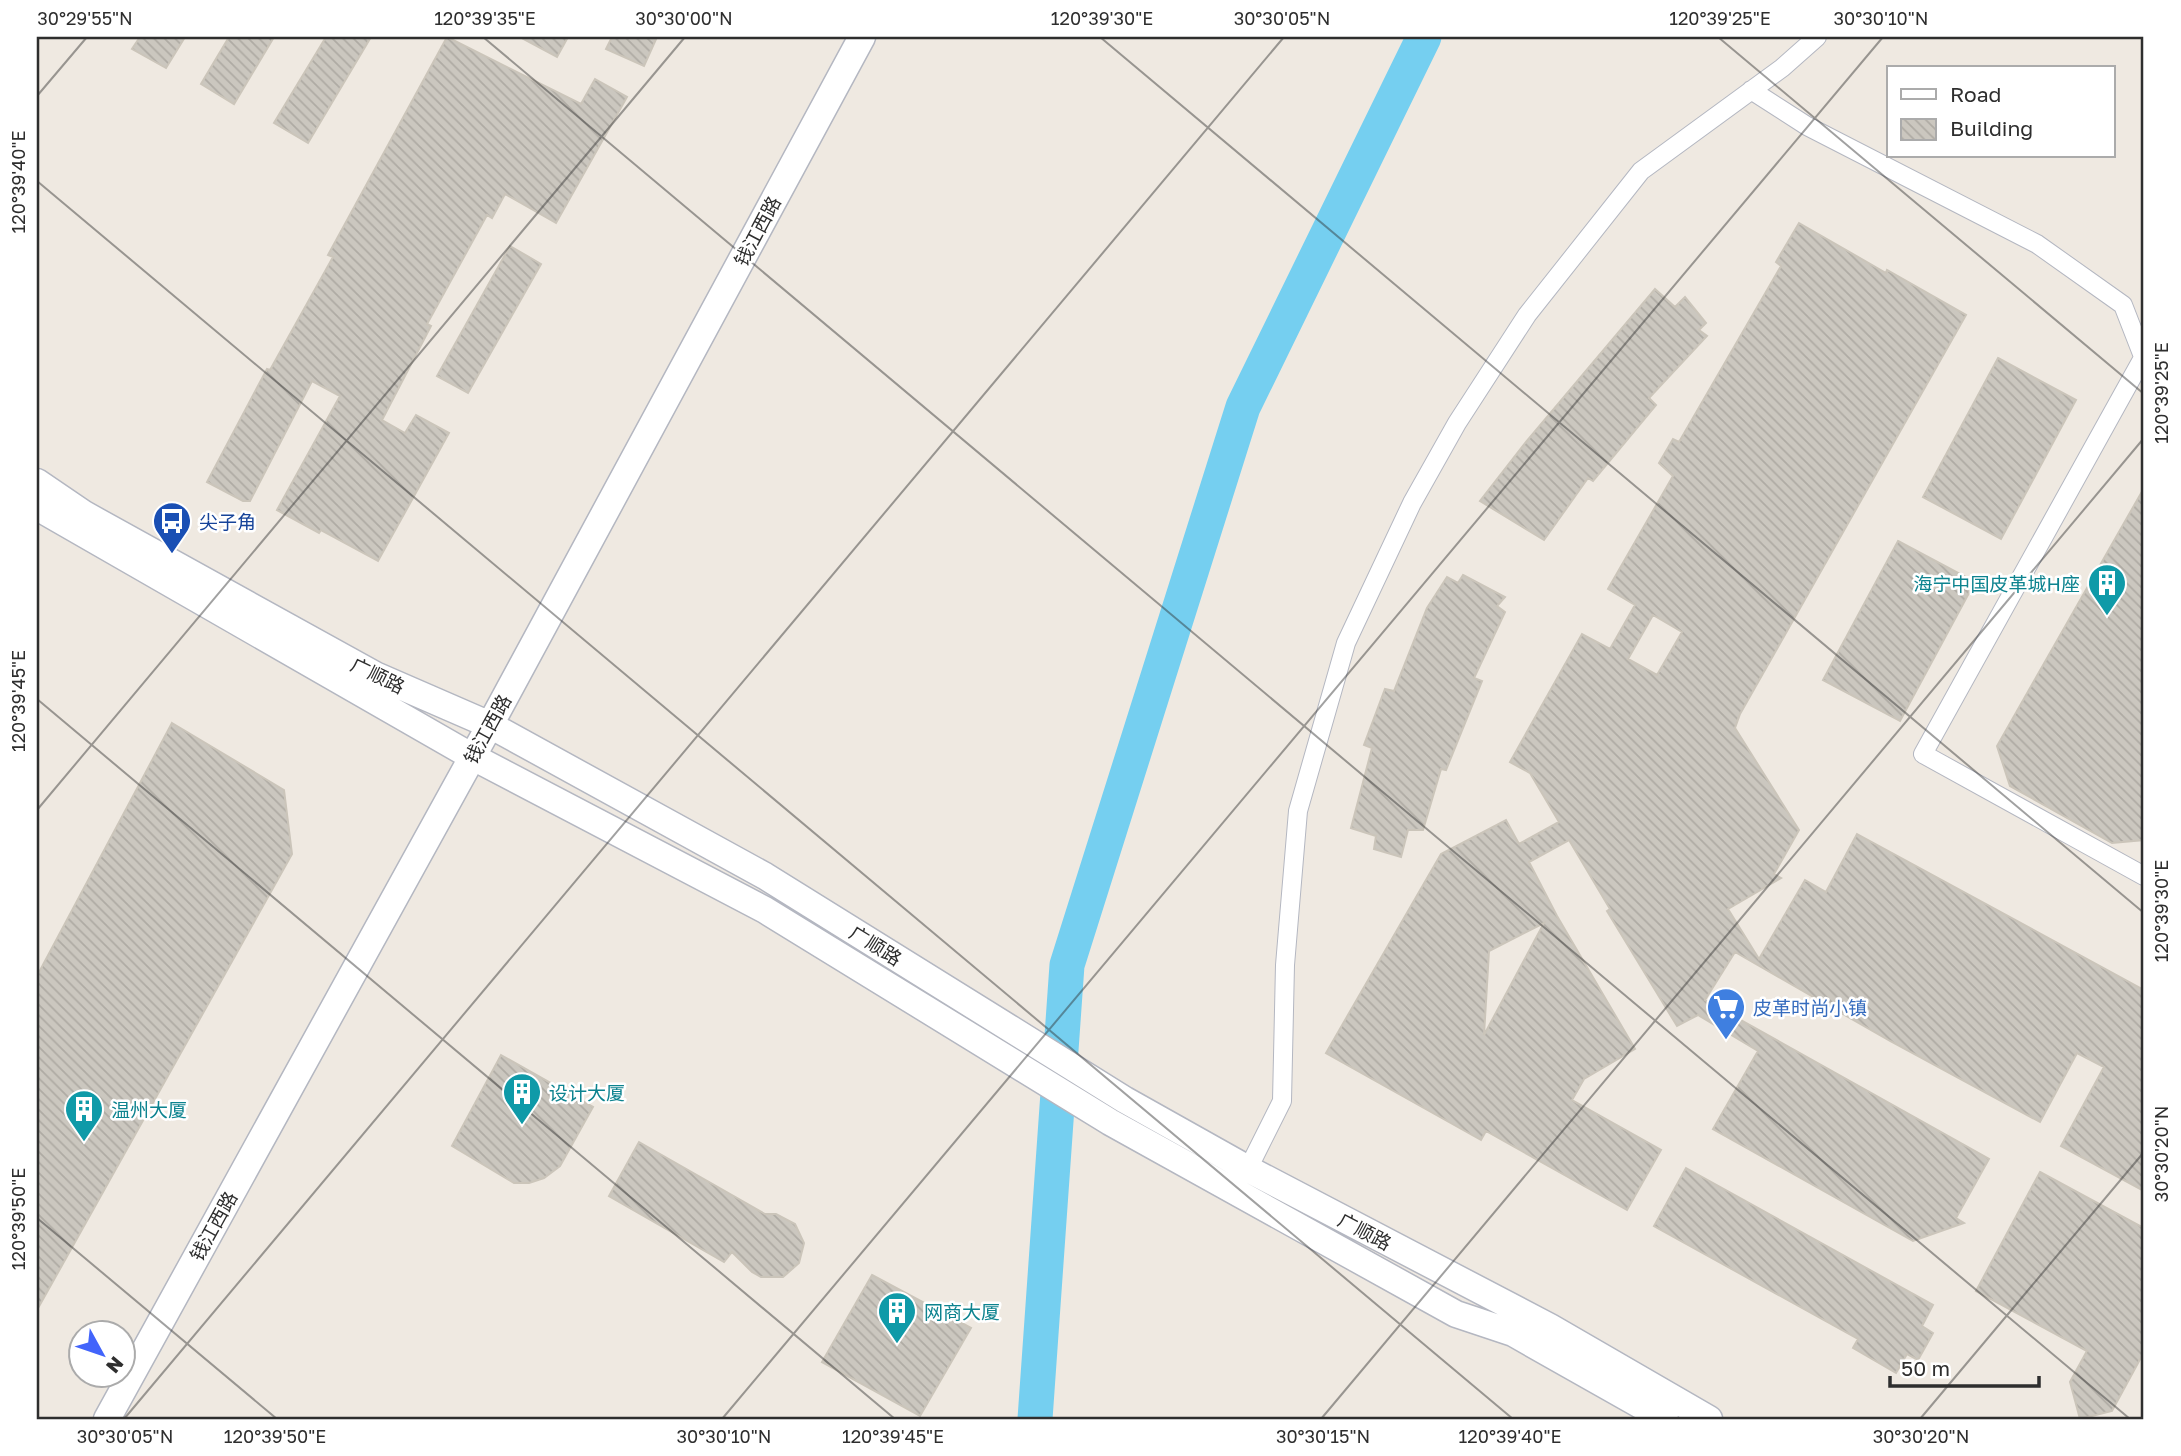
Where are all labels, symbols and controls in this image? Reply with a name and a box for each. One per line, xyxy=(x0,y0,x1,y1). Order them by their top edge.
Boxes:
text: 30°29'55"N xyxy=(37,7,133,29)
text: 120°39'35"E xyxy=(434,7,536,29)
text: 30°30'00"N xyxy=(635,7,733,29)
text: 120°39'30"E xyxy=(1051,7,1153,29)
text: 30°30'05"N xyxy=(1234,7,1330,29)
text: 120°39'25"E xyxy=(1669,7,1771,29)
text: 30°30'10"N xyxy=(1834,7,1928,29)
legend xyxy=(1887,66,2114,158)
text: Road xyxy=(1950,81,2001,107)
text: Building xyxy=(1950,115,2033,141)
text: 120°39'40"E xyxy=(7,131,29,233)
street label: 钱江西路 xyxy=(729,192,785,270)
text: 120°39'25"E xyxy=(2150,342,2172,444)
bus stop icon: 尖子角 xyxy=(151,500,193,555)
place label: 尖子角 xyxy=(199,510,256,533)
building icon: 海宁中国皮革城H座 xyxy=(2086,562,2128,617)
place label: 海宁中国皮革城H座 xyxy=(1914,572,2080,595)
text: 120°39'45"E xyxy=(7,650,29,752)
street label: 广顺路 xyxy=(347,652,409,698)
street label: 钱江西路 xyxy=(459,690,515,768)
text: 120°39'30"E xyxy=(2150,860,2172,962)
street label: 广顺路 xyxy=(846,920,906,970)
supermarket icon: 皮革时尚小镇 xyxy=(1705,986,1747,1041)
place label: 皮革时尚小镇 xyxy=(1753,996,1867,1019)
building icon: 设计大厦 xyxy=(501,1071,543,1126)
place label: 设计大厦 xyxy=(549,1081,625,1104)
building icon: 温州大厦 xyxy=(63,1088,105,1143)
place label: 温州大厦 xyxy=(111,1098,187,1121)
text: 30°30'20"N xyxy=(2150,1106,2172,1202)
text: 120°39'50"E xyxy=(7,1168,29,1270)
street label: 钱江西路 xyxy=(185,1187,241,1265)
street label: 广顺路 xyxy=(1334,1207,1396,1255)
building icon: 网商大厦 xyxy=(876,1290,918,1345)
place label: 网商大厦 xyxy=(924,1300,1000,1323)
north arrow xyxy=(66,1320,136,1390)
scale bar xyxy=(1890,1344,2039,1388)
text: N xyxy=(102,1352,129,1378)
text: 50 m xyxy=(1901,1355,1950,1381)
text: 30°30'05"N xyxy=(77,1425,173,1447)
text: 120°39'50"E xyxy=(224,1425,326,1447)
text: 30°30'10"N xyxy=(677,1425,771,1447)
text: 120°39'45"E xyxy=(842,1425,944,1447)
text: 30°30'15"N xyxy=(1276,1425,1370,1447)
text: 120°39'40"E xyxy=(1459,1425,1561,1447)
text: 30°30'20"N xyxy=(1873,1425,1969,1447)

